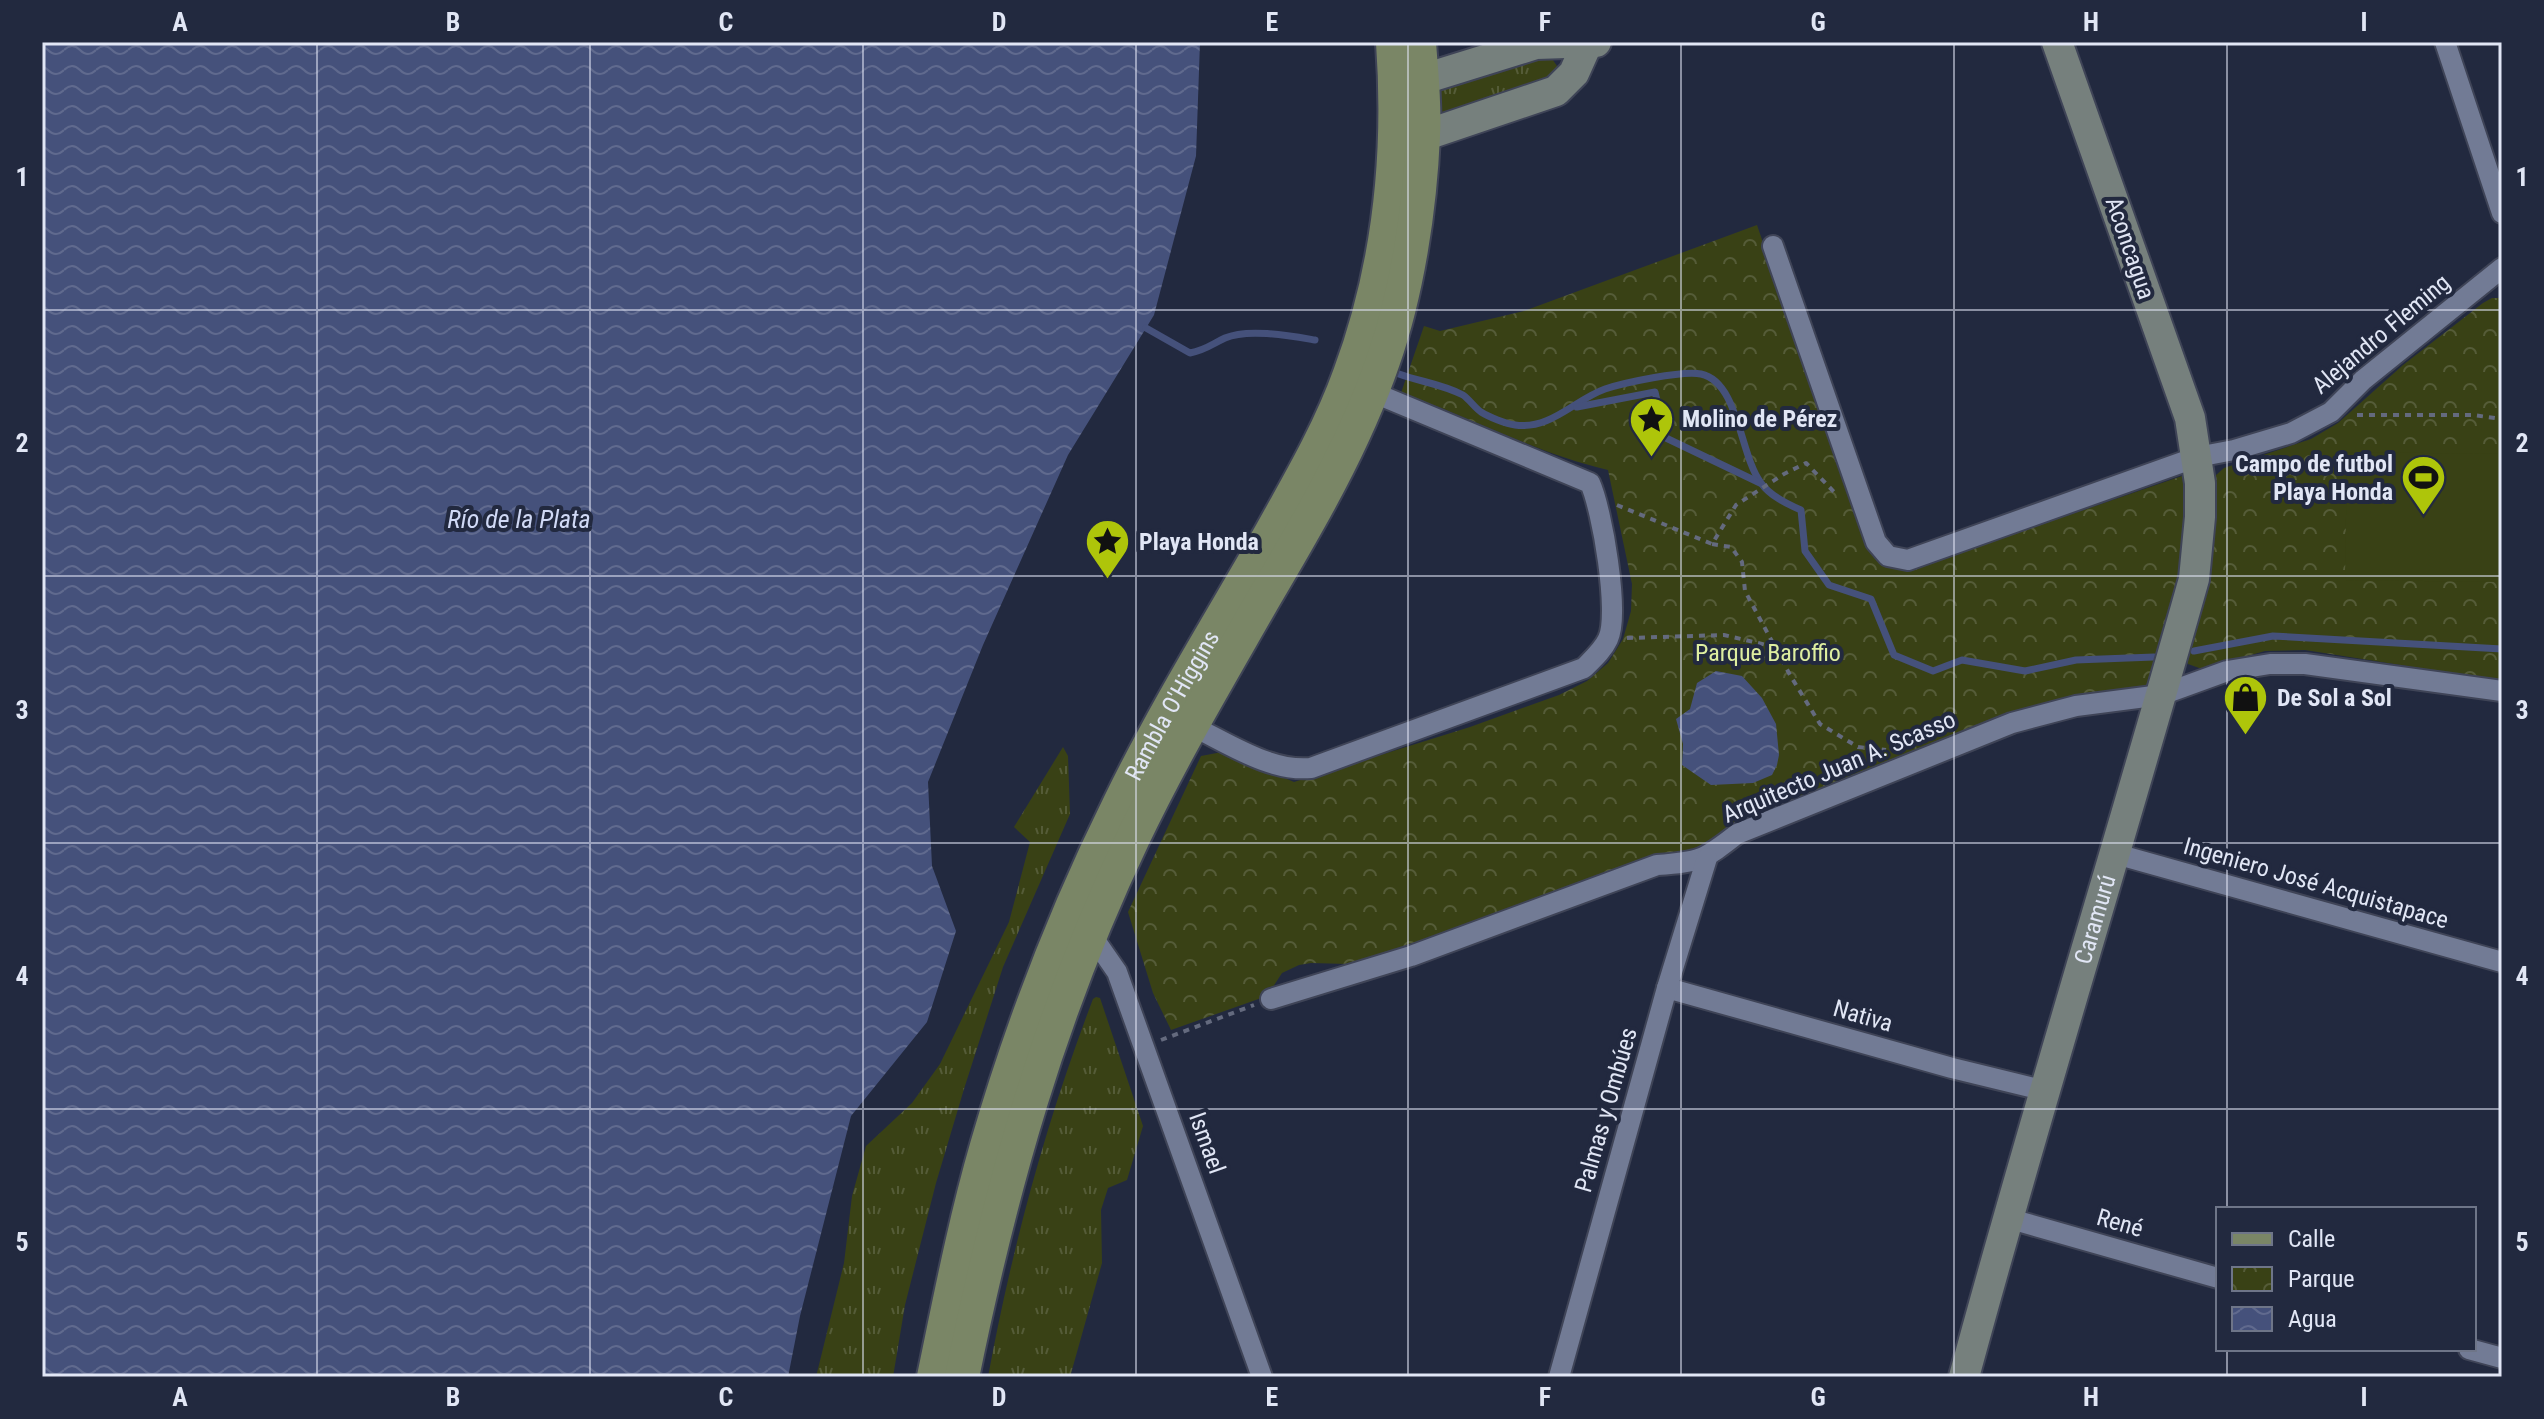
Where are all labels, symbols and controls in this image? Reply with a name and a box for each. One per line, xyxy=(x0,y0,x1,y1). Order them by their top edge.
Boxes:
text: A xyxy=(172,7,188,37)
text: B xyxy=(446,7,460,37)
text: C xyxy=(719,7,734,37)
text: D xyxy=(992,7,1006,37)
text: E xyxy=(1266,7,1279,37)
text: F xyxy=(1539,7,1551,37)
text: G xyxy=(1810,7,1826,37)
text: H xyxy=(2083,7,2099,37)
text: I xyxy=(2360,7,2368,37)
text: 1 xyxy=(15,162,29,192)
text: 1 xyxy=(2515,162,2529,192)
street label: Aconcagua xyxy=(2099,193,2161,303)
street label: Alejandro Fleming xyxy=(2307,268,2455,400)
place icon: Molino de Pérez xyxy=(1627,395,1675,458)
place label: Molino de Pérez xyxy=(1682,405,1837,433)
text: 2 xyxy=(15,428,29,458)
text: 2 xyxy=(2515,428,2529,458)
place label: Campo de futbol Playa Honda xyxy=(2235,450,2393,506)
sports icon: Campo de futbol Playa Honda xyxy=(2400,454,2448,517)
water label: Río de la Plata xyxy=(447,504,591,534)
place icon: Playa Honda xyxy=(1084,518,1132,581)
place label: Playa Honda xyxy=(1139,528,1259,556)
street label: Rambla O'Higgins xyxy=(1119,625,1225,785)
park label: Parque Baroffio xyxy=(1695,639,1841,667)
shop icon: De Sol a Sol xyxy=(2222,674,2270,737)
place label: De Sol a Sol xyxy=(2277,684,2392,712)
text: 3 xyxy=(15,695,29,725)
text: 3 xyxy=(2515,695,2529,725)
street label: Arquitecto Juan A. Scasso xyxy=(1718,705,1960,829)
street label: Ingeniero José Acquistapace xyxy=(2180,832,2452,934)
street label: Caramurú xyxy=(2069,871,2122,968)
text: 4 xyxy=(15,961,29,991)
text: 4 xyxy=(2515,961,2529,991)
street label: Nativa xyxy=(1830,994,1896,1038)
street label: Palmas y Ombúes xyxy=(1569,1025,1643,1195)
street label: Ismael xyxy=(1183,1108,1231,1178)
street label: René xyxy=(2094,1203,2146,1243)
legend xyxy=(2216,1207,2476,1351)
text: Calle xyxy=(2288,1225,2335,1253)
text: 5 xyxy=(15,1227,29,1257)
text: 5 xyxy=(2515,1227,2529,1257)
text: Parque xyxy=(2288,1265,2355,1293)
text: Agua xyxy=(2288,1305,2337,1333)
text: A xyxy=(172,1382,188,1412)
text: B xyxy=(446,1382,460,1412)
text: C xyxy=(719,1382,734,1412)
text: D xyxy=(992,1382,1006,1412)
text: E xyxy=(1266,1382,1279,1412)
text: F xyxy=(1539,1382,1551,1412)
text: G xyxy=(1810,1382,1826,1412)
text: H xyxy=(2083,1382,2099,1412)
text: I xyxy=(2360,1382,2368,1412)

